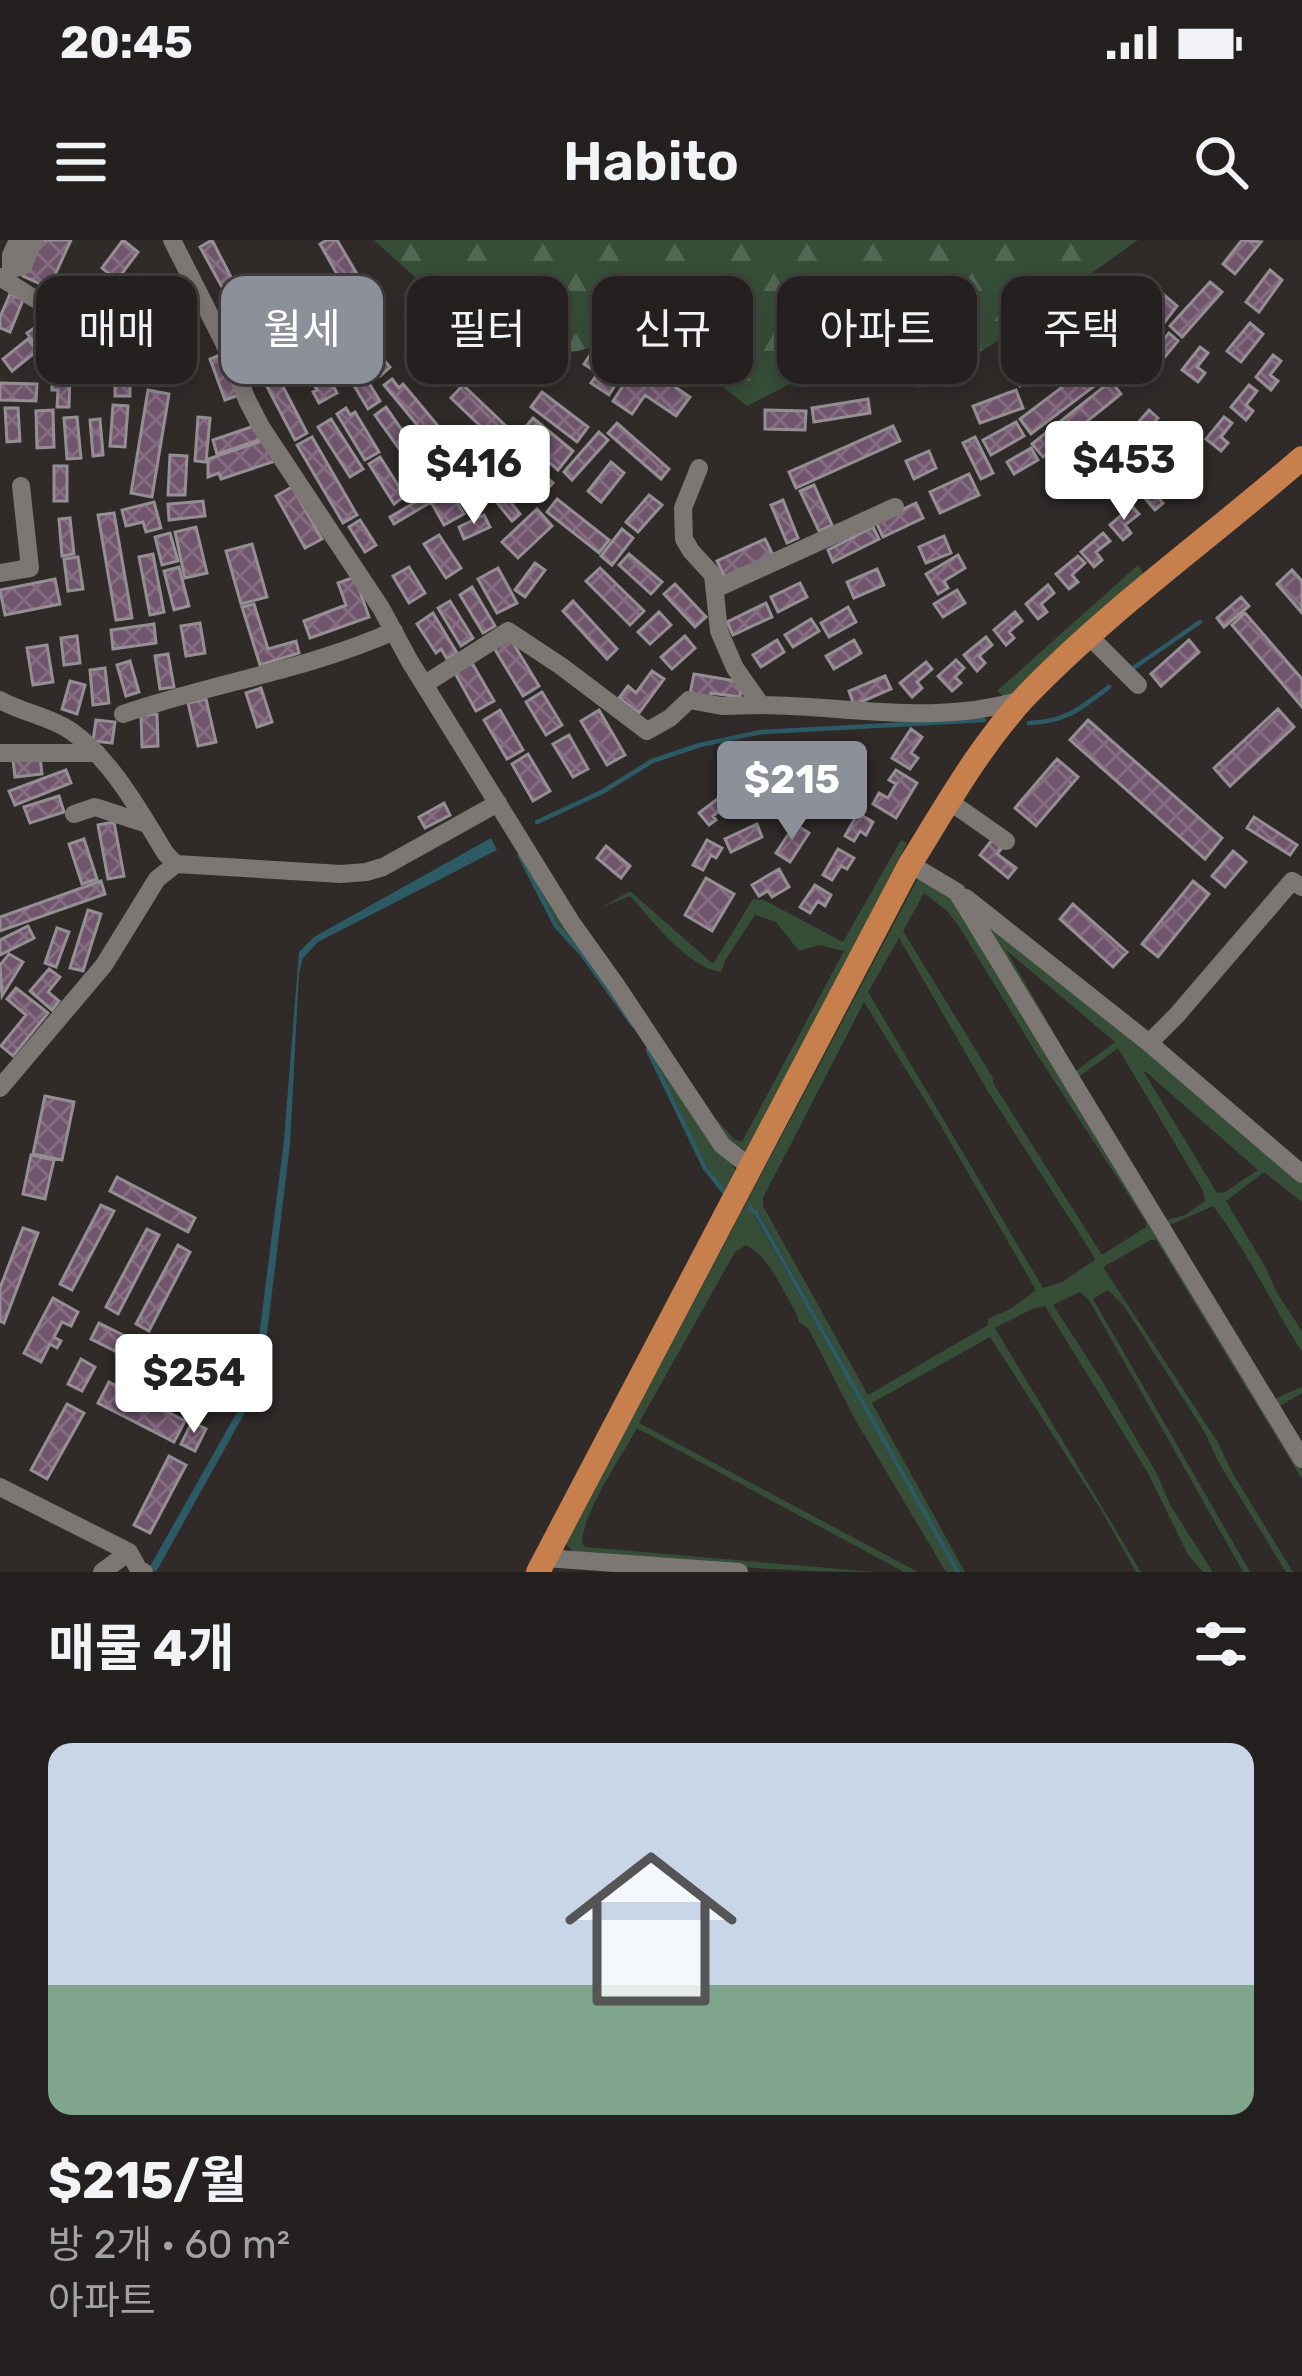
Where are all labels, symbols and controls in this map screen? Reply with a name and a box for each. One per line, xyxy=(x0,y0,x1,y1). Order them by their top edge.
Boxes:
text: 20:45 xyxy=(60,16,193,69)
icon: menu xyxy=(48,129,114,195)
icon: search xyxy=(1188,129,1254,195)
text: Habito xyxy=(563,130,739,194)
chip: 매매 xyxy=(36,276,197,384)
chip: 월세 xyxy=(221,276,383,384)
chip: 필터 xyxy=(407,276,568,384)
chip: 신규 xyxy=(592,276,753,384)
chip: 아파트 xyxy=(777,276,977,384)
chip: 주택 xyxy=(1001,276,1162,384)
pin: $453 xyxy=(1053,421,1195,523)
pin: $416 xyxy=(403,425,545,527)
text: $453 xyxy=(1072,437,1176,483)
text: $416 xyxy=(426,441,522,487)
pin: $215 xyxy=(721,741,863,843)
text: $215 xyxy=(744,757,840,803)
pin: $254 xyxy=(123,1334,265,1436)
text: $254 xyxy=(142,1350,246,1396)
icon: filters xyxy=(1188,1611,1254,1677)
text: 매물 4개 xyxy=(48,1618,234,1679)
icon: home xyxy=(543,1821,759,2037)
text: $215/월 xyxy=(48,2150,247,2211)
text: 방 2개 · 60 m² xyxy=(48,2222,290,2268)
text: 아파트 xyxy=(48,2278,156,2324)

